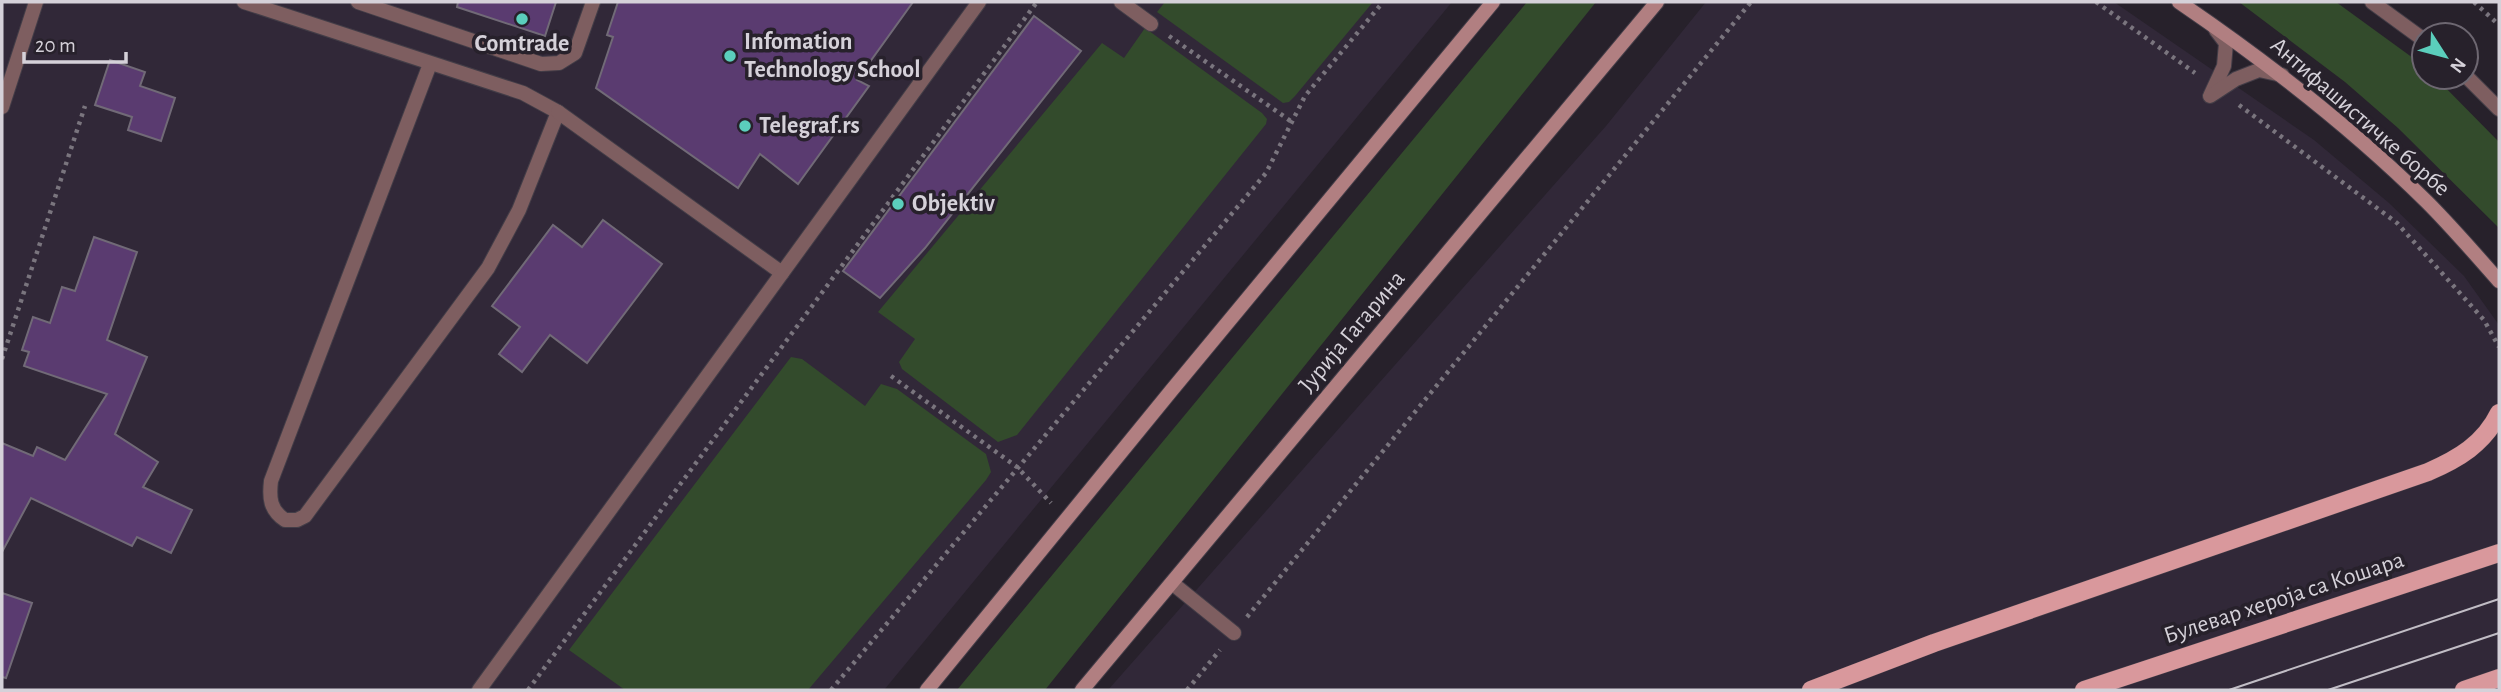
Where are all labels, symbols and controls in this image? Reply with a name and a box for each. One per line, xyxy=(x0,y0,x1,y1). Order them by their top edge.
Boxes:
marker: Comtrade xyxy=(514,11,530,27)
scale bar xyxy=(24,21,126,65)
north arrow xyxy=(2410,21,2480,91)
place label: Infomation Technology School xyxy=(744,30,921,82)
place label: Comtrade xyxy=(475,32,569,56)
street label: Антифашистичке борбе xyxy=(2266,33,2454,201)
text: 20 m xyxy=(35,35,76,56)
marker: Infomation Technology School xyxy=(722,48,738,64)
text: N xyxy=(2446,54,2469,76)
place label: Telegraf.rs xyxy=(759,114,860,138)
marker: Telegraf.rs xyxy=(737,118,753,134)
place label: Objektiv xyxy=(912,192,995,216)
marker: Objektiv xyxy=(890,196,906,212)
street label: Јурија Гагарина xyxy=(1294,266,1410,398)
street label: Булевар хероја са Кошара xyxy=(2161,548,2407,648)

